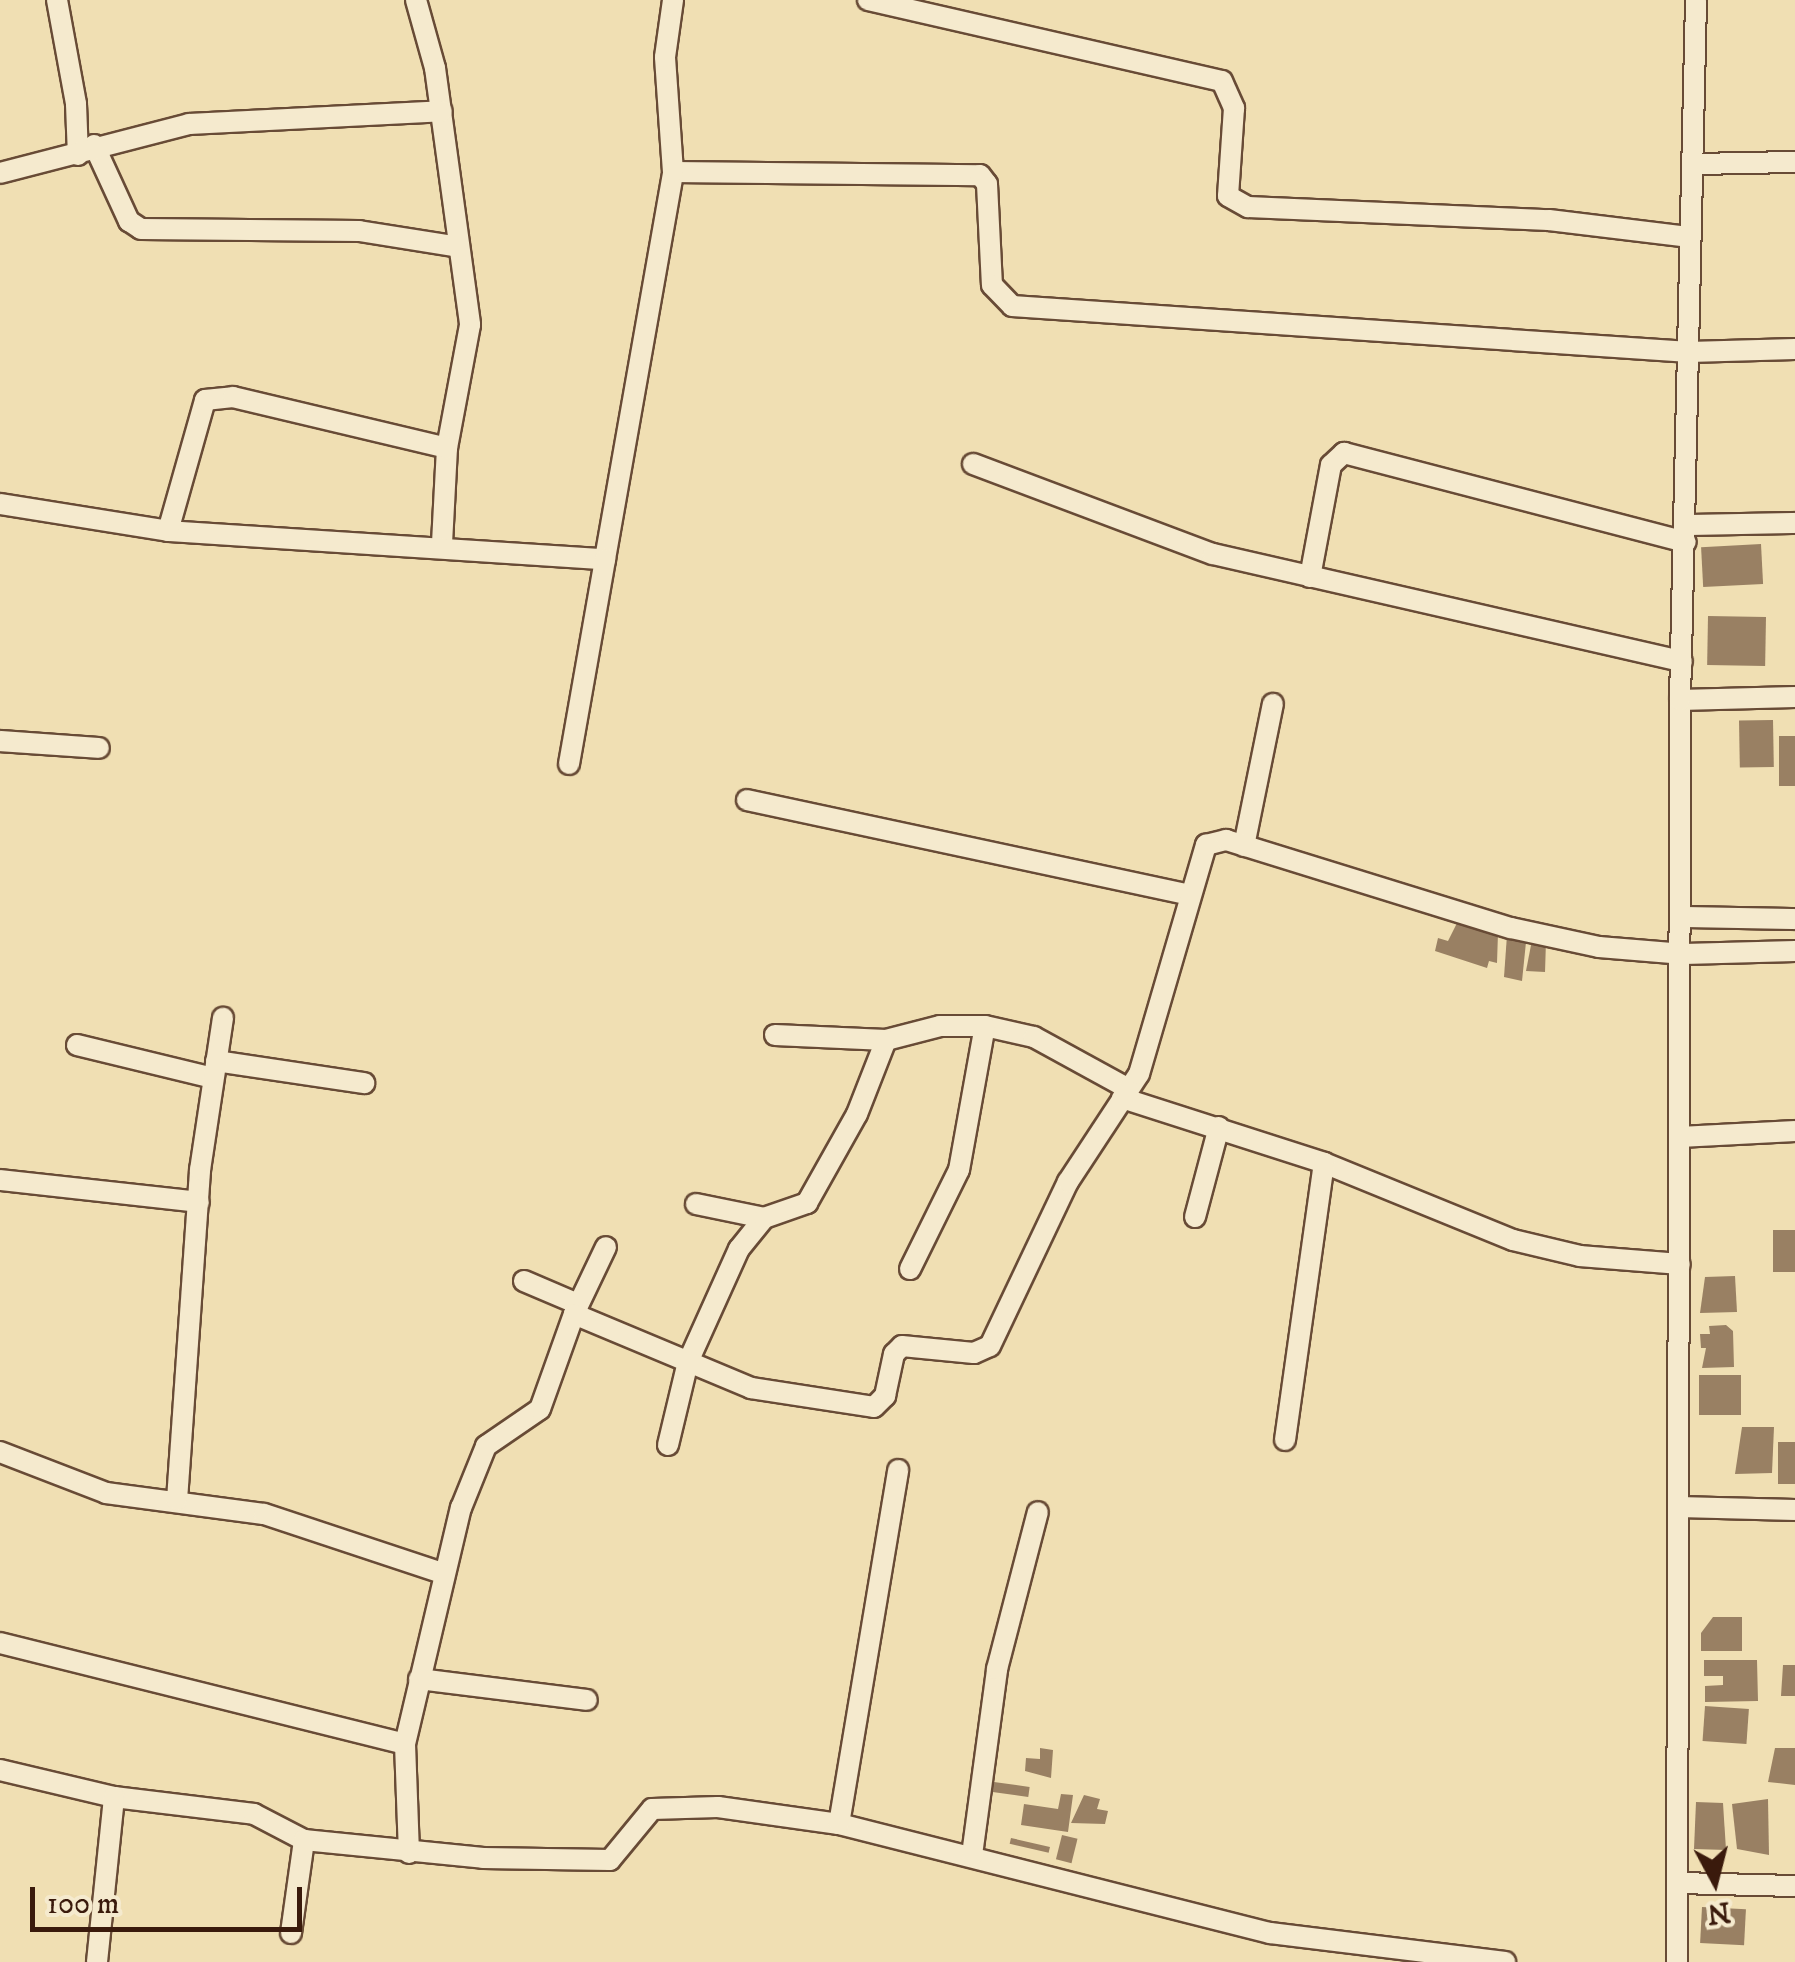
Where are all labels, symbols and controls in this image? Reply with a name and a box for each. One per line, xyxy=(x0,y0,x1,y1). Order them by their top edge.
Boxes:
north arrow xyxy=(1665,1832,1765,1932)
scale bar xyxy=(35,1867,308,1929)
text: 100 m xyxy=(47,1886,119,1923)
text: N xyxy=(1705,1894,1732,1931)

